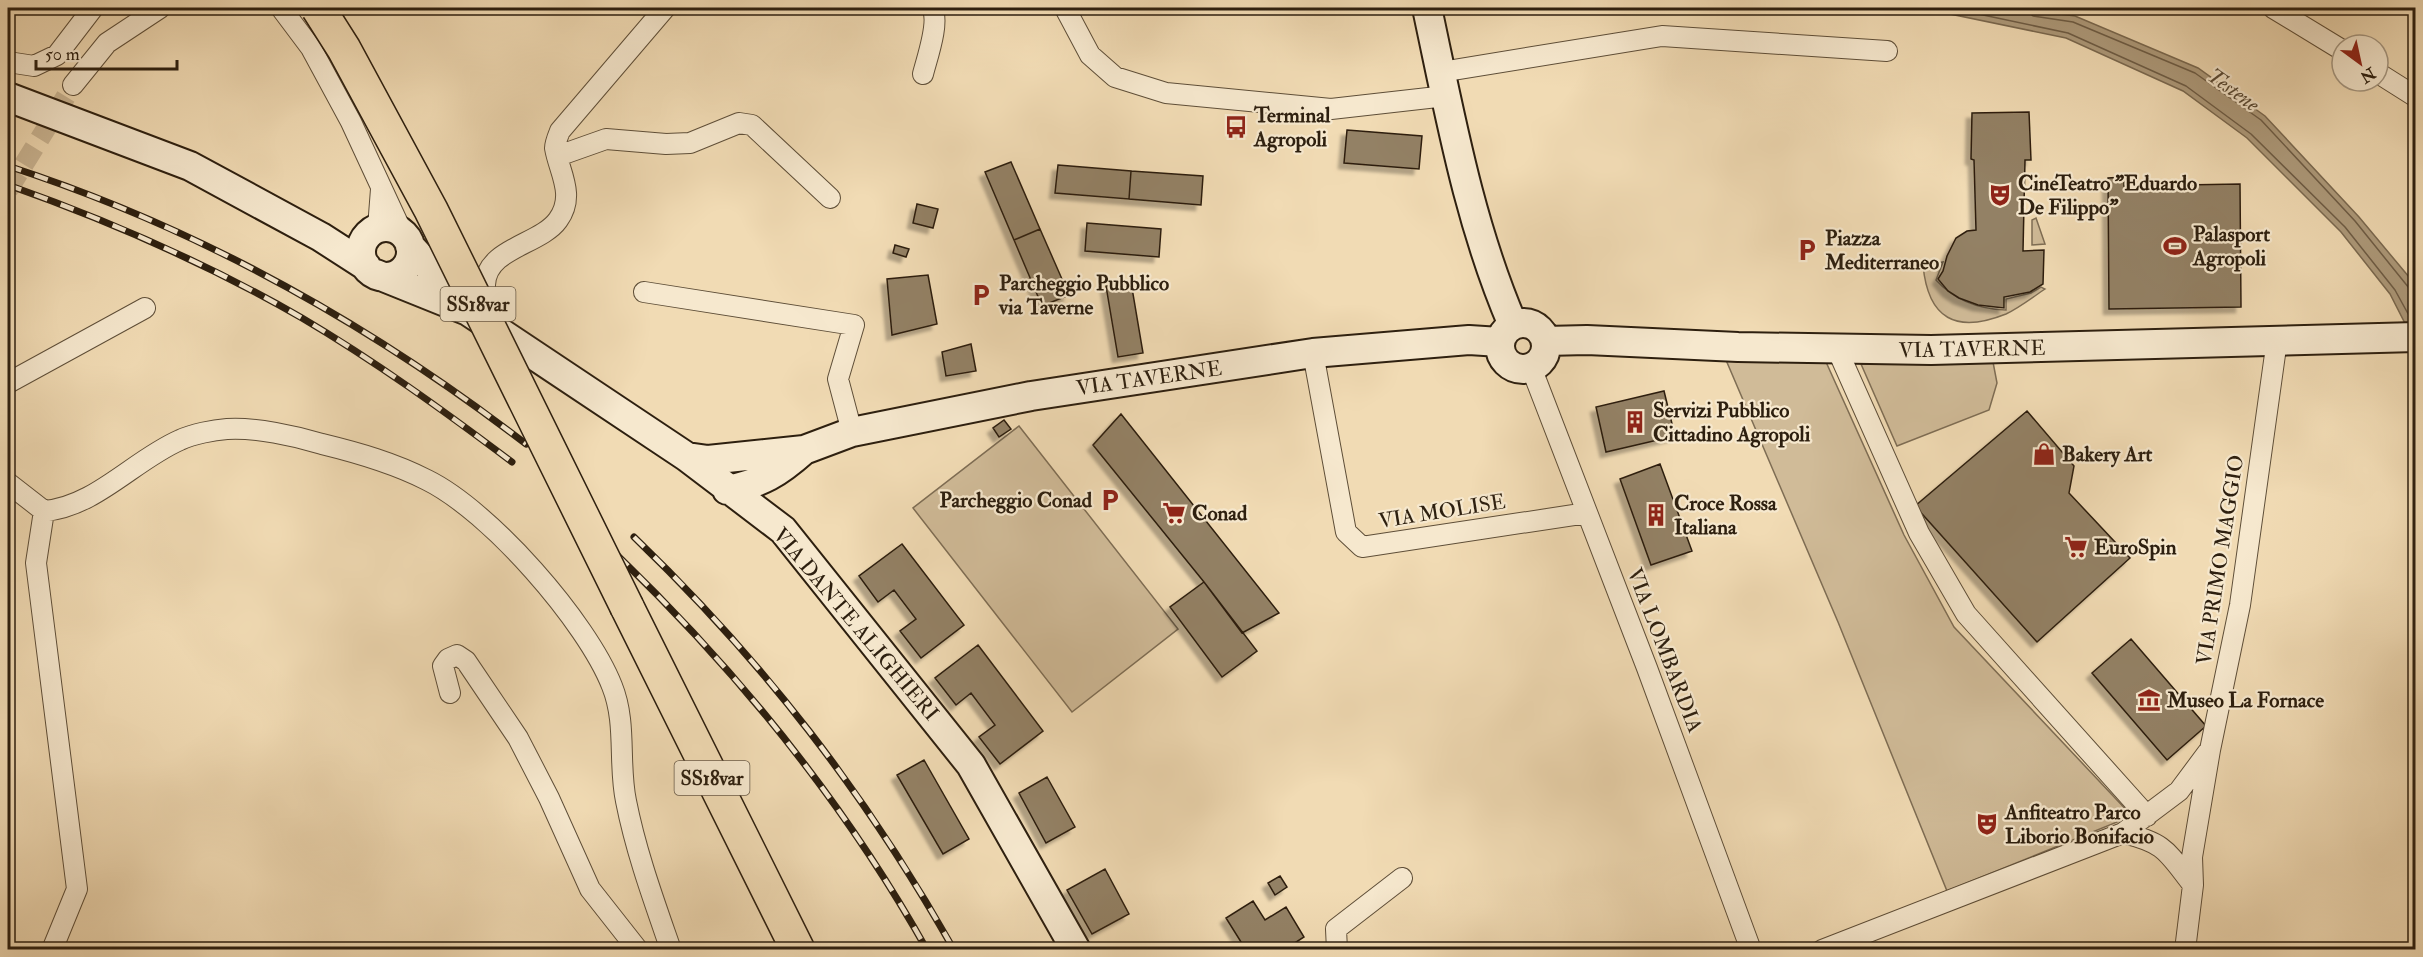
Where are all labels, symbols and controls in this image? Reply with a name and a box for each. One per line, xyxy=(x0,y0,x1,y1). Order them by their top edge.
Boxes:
scale bar xyxy=(36,33,177,71)
north arrow xyxy=(2330,33,2390,93)
text: 50 m xyxy=(45,43,80,66)
water label: Testene xyxy=(2202,62,2266,119)
text: N xyxy=(2356,62,2380,87)
place label: Terminal Agropoli xyxy=(1253,102,1331,153)
bus stop icon: Terminal Agropoli xyxy=(1223,114,1249,140)
place label: CineTeatro "Eduardo De Filippo" xyxy=(2018,170,2197,221)
theatre icon: CineTeatro "Eduardo De Filippo" xyxy=(1987,182,2013,208)
place label: Palasport Agropoli xyxy=(2192,221,2270,272)
place label: Piazza Mediterraneo xyxy=(1824,225,1939,276)
sports icon: Palasport Agropoli xyxy=(2162,233,2188,259)
parking icon: Piazza Mediterraneo xyxy=(1794,237,1820,263)
place label: Parcheggio Pubblico via Taverne xyxy=(998,270,1169,321)
parking icon: Parcheggio Pubblico via Taverne xyxy=(968,282,994,308)
road number: SS18var xyxy=(440,287,516,321)
street label: VIA TAVERNE xyxy=(1898,335,2046,364)
street label: VIA TAVERNE xyxy=(1074,355,1224,402)
place label: Servizi Pubblico Cittadino Agropoli xyxy=(1653,397,1811,448)
building icon: Servizi Pubblico Cittadino Agropoli xyxy=(1622,409,1648,435)
shop icon: Bakery Art xyxy=(2031,441,2057,467)
place label: Bakery Art xyxy=(2062,441,2153,468)
street label: VIA PRIMO MAGGIO xyxy=(2191,453,2250,667)
place label: Parcheggio Conad xyxy=(940,487,1093,514)
parking icon: Parcheggio Conad xyxy=(1097,487,1123,513)
street label: VIA MOLISE xyxy=(1376,488,1508,535)
place label: Croce Rossa Italiana xyxy=(1674,490,1778,541)
supermarket icon: Conad xyxy=(1161,500,1187,526)
place label: Conad xyxy=(1192,500,1248,527)
building icon: Croce Rossa Italiana xyxy=(1643,502,1669,528)
street label: VIA DANTE ALIGHIERI xyxy=(767,522,944,726)
supermarket icon: EuroSpin xyxy=(2063,534,2089,560)
place label: EuroSpin xyxy=(2094,534,2177,561)
street label: VIA LOMBARDIA xyxy=(1621,564,1708,736)
museum icon: Museo La Fornace xyxy=(2136,687,2162,713)
place label: Museo La Fornace xyxy=(2166,687,2324,714)
road number: SS18var xyxy=(674,761,750,795)
place label: Anfiteatro Parco Liborio Bonifacio xyxy=(2004,799,2154,850)
theatre icon: Anfiteatro Parco Liborio Bonifacio xyxy=(1974,811,2000,837)

